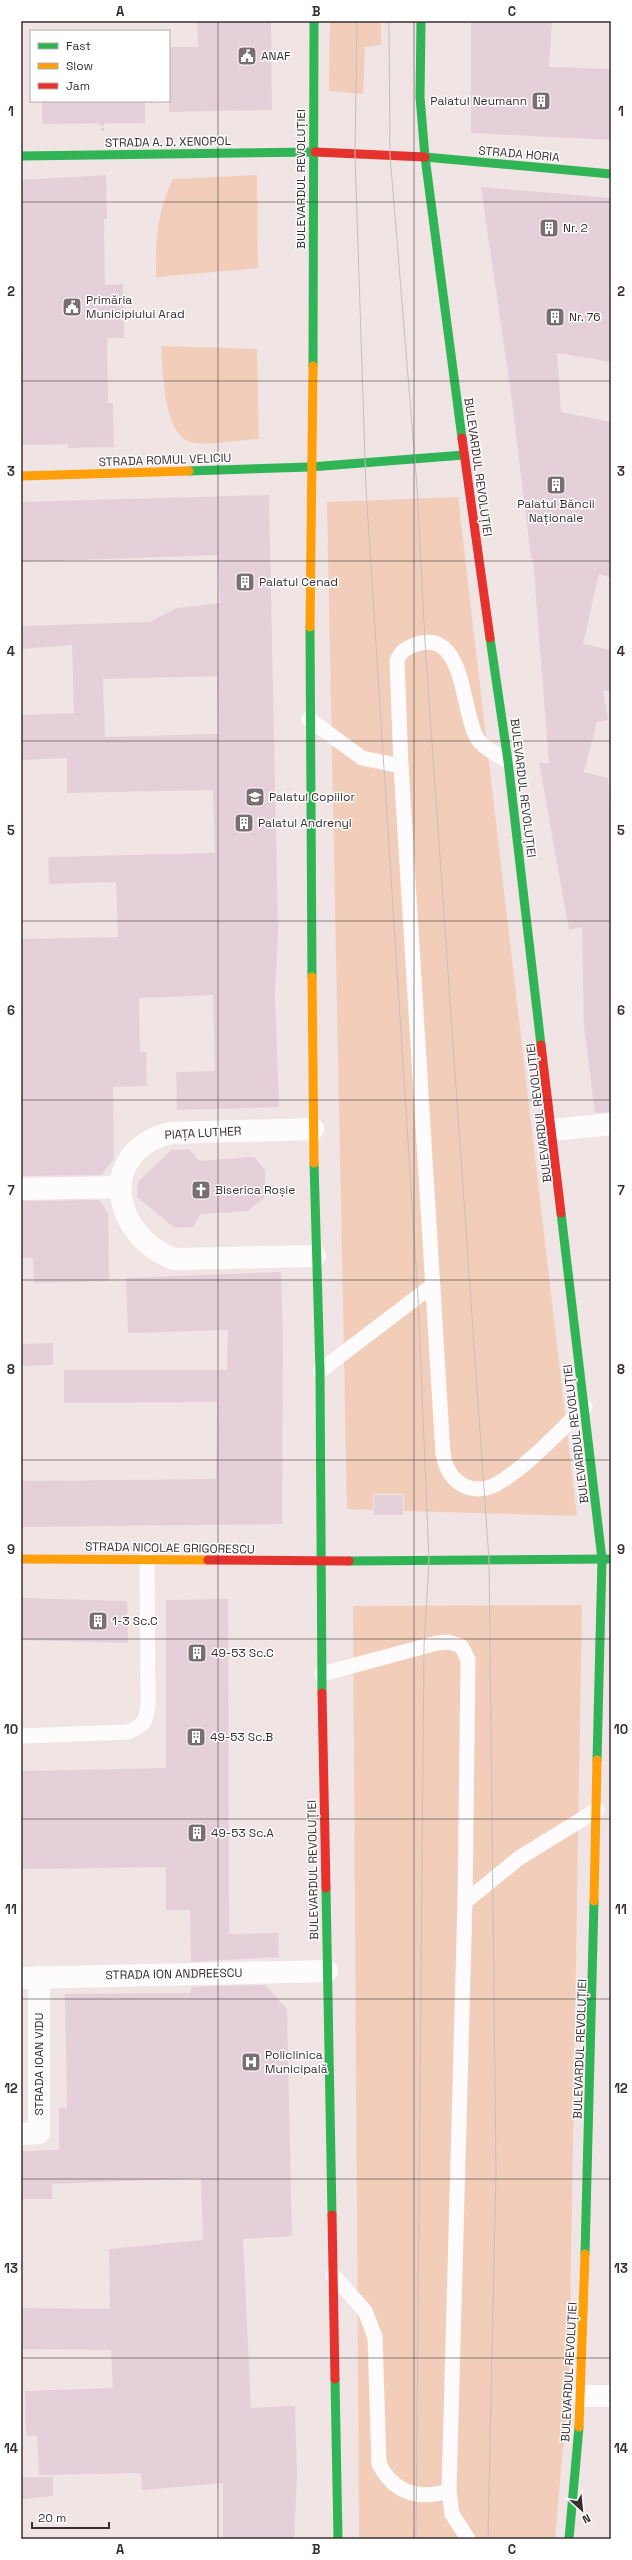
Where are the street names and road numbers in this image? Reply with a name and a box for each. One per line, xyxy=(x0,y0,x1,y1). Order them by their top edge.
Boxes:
street label: BULEVARDUL REVOLUȚIEI xyxy=(293,109,309,249)
street label: STRADA A. D. XENOPOL xyxy=(105,133,232,151)
street label: STRADA HORIA xyxy=(478,142,561,166)
street label: BULEVARDUL REVOLUȚIEI xyxy=(460,397,496,537)
street label: STRADA ROMUL VELICIU xyxy=(98,450,232,470)
street label: BULEVARDUL REVOLUȚIEI xyxy=(507,718,539,858)
street label: BULEVARDUL REVOLUȚIEI xyxy=(523,1043,555,1183)
street label: PIAȚA LUTHER xyxy=(164,1123,242,1143)
street label: BULEVARDUL REVOLUȚIEI xyxy=(560,1364,592,1504)
street label: STRADA NICOLAE GRIGORESCU xyxy=(85,1539,255,1557)
street label: BULEVARDUL REVOLUȚIEI xyxy=(304,1800,322,1940)
street label: STRADA ION ANDREESCU xyxy=(105,1965,243,1983)
street label: BULEVARDUL REVOLUȚIEI xyxy=(570,1979,590,2119)
street label: STRADA IOAN VIDU xyxy=(31,2012,47,2116)
street label: BULEVARDUL REVOLUȚIEI xyxy=(557,2302,581,2442)

